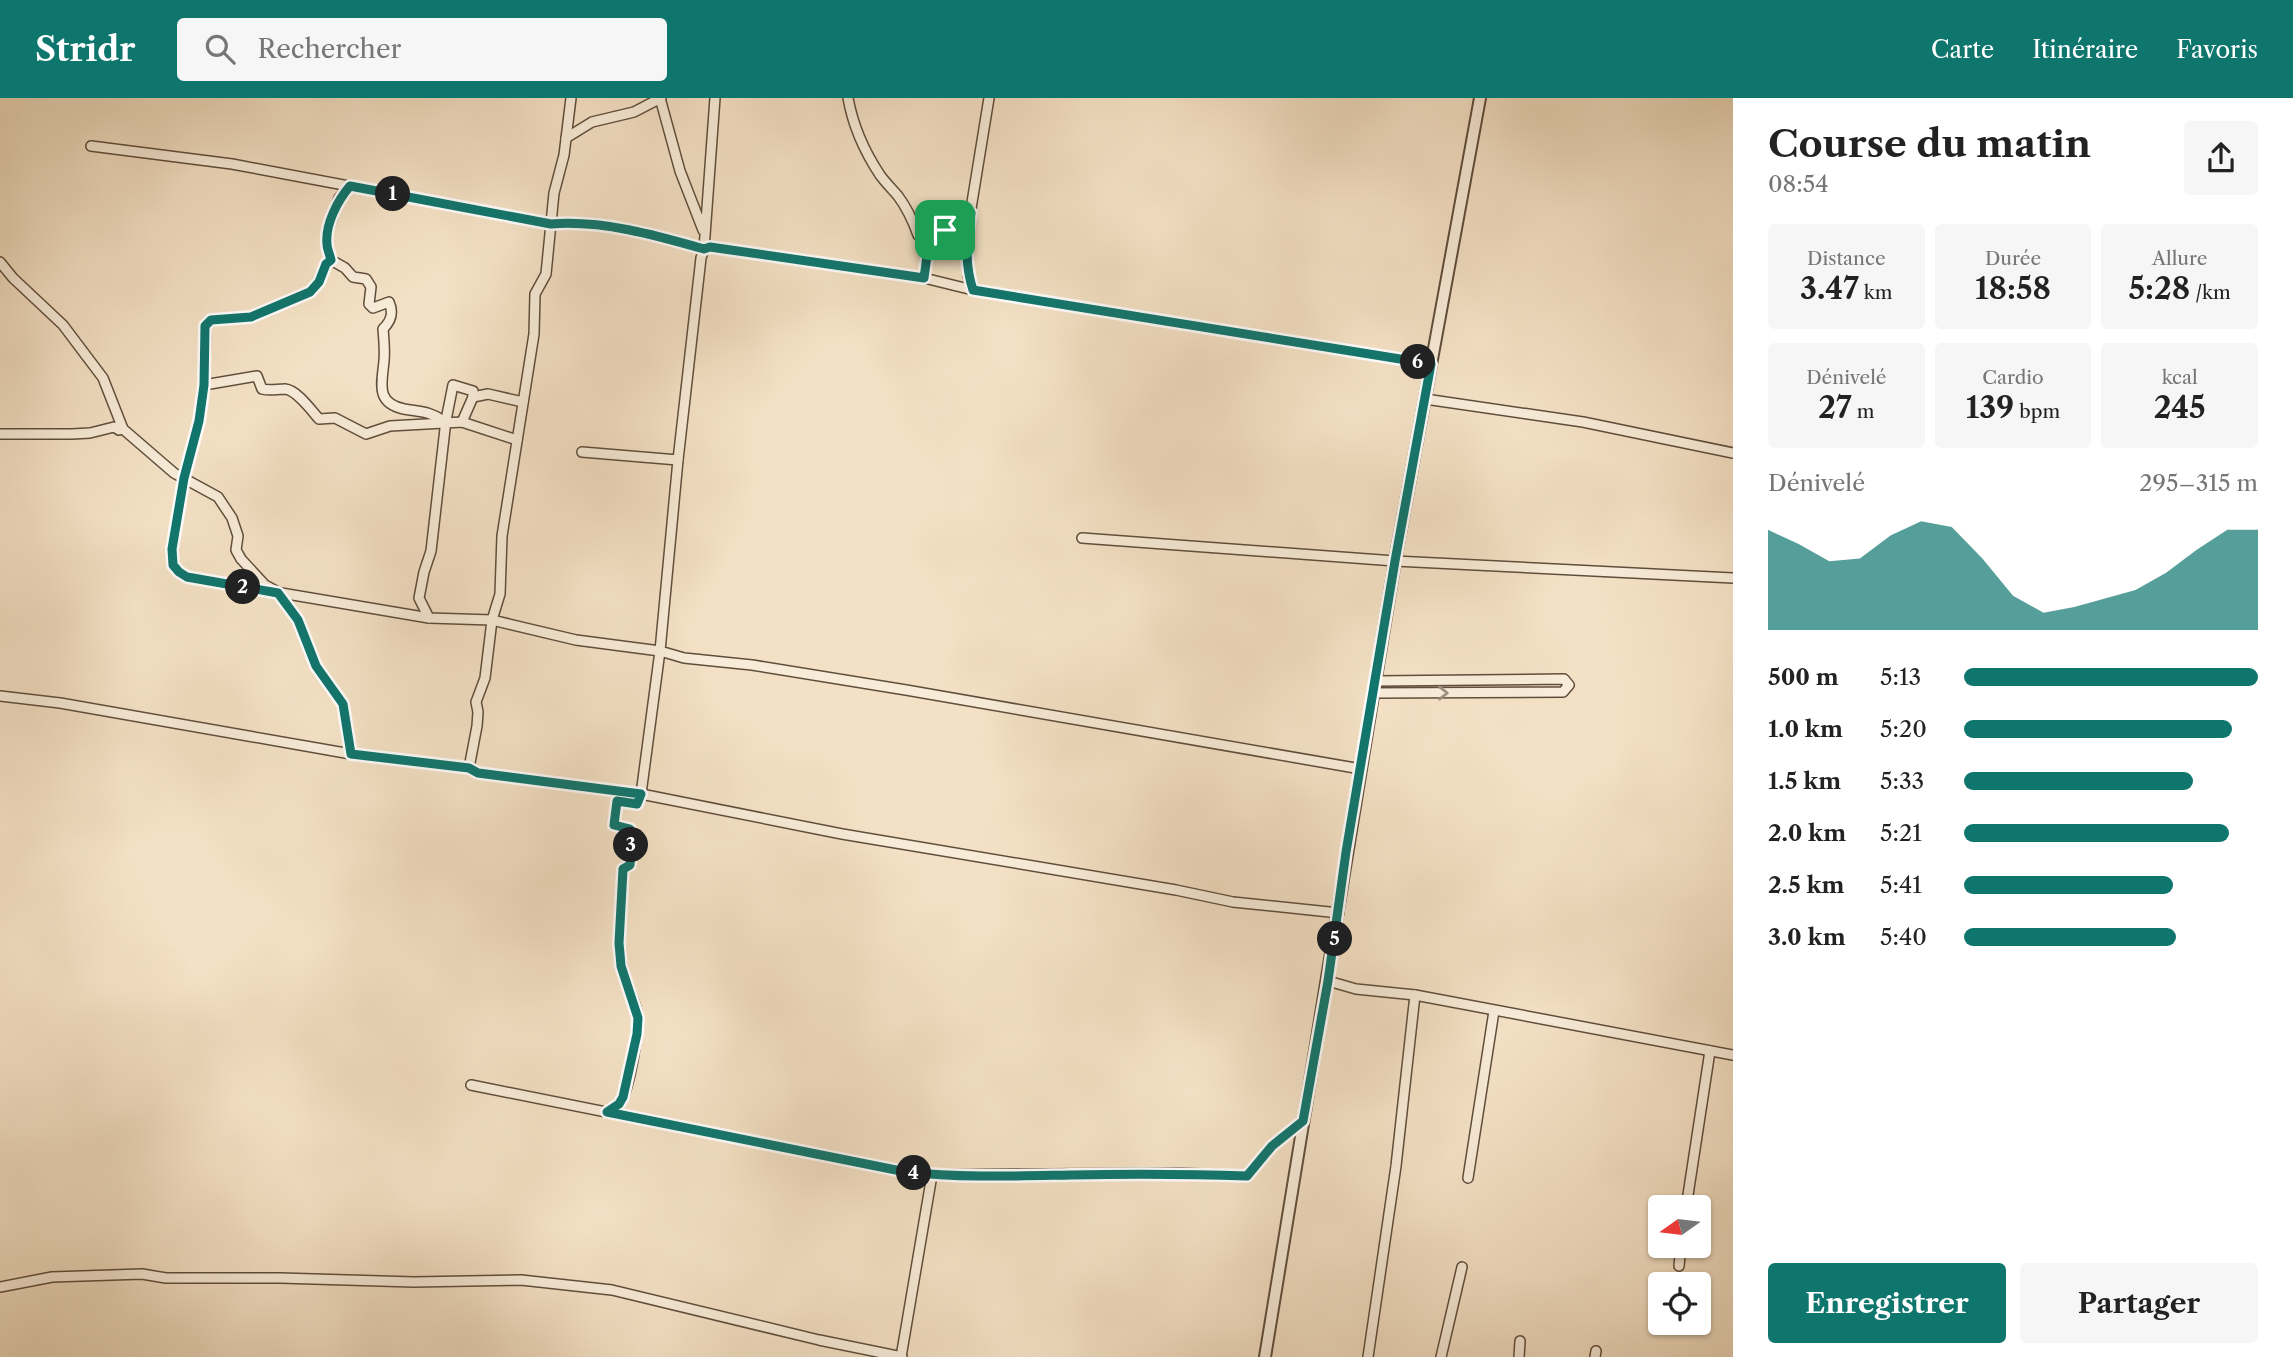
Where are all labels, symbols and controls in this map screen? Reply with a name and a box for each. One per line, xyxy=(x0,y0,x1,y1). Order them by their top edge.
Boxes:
search box xyxy=(177,18,667,81)
text: Stridr xyxy=(35,29,135,70)
icon: search xyxy=(201,30,239,68)
text: Rechercher xyxy=(257,33,401,65)
text: Carte xyxy=(1931,35,1994,64)
text: Itinéraire xyxy=(2032,35,2138,64)
text: Favoris xyxy=(2176,35,2258,64)
text: Course du matin xyxy=(1768,120,2091,167)
button: share xyxy=(2184,121,2258,195)
text: 08:54 xyxy=(1768,170,1828,198)
pin: 1 xyxy=(376,176,410,212)
text: 1 xyxy=(388,182,397,205)
pin xyxy=(915,200,975,260)
icon: arrive xyxy=(926,211,964,249)
text: Distance xyxy=(1807,247,1886,270)
text: Durée xyxy=(1985,247,2041,270)
text: Allure xyxy=(2152,247,2207,270)
text: 3.47 xyxy=(1800,270,1859,307)
text: 18:58 xyxy=(1975,270,2051,307)
text: 5:28 xyxy=(2129,270,2190,307)
text: km xyxy=(1859,281,1893,304)
text: /km xyxy=(2190,281,2231,304)
pin: 6 xyxy=(1400,344,1436,380)
text: 6 xyxy=(1412,350,1423,373)
text: Dénivelé xyxy=(1806,366,1886,389)
text: Cardio xyxy=(1982,366,2044,389)
text: kcal xyxy=(2162,366,2198,389)
text: 27 xyxy=(1818,389,1852,426)
text: 139 xyxy=(1966,389,2014,426)
text: 245 xyxy=(2154,389,2206,426)
text: m xyxy=(1852,400,1874,423)
text: bpm xyxy=(2014,400,2060,423)
text: Dénivelé xyxy=(1768,469,1865,497)
text: 295–315 m xyxy=(2139,469,2258,497)
pin: 2 xyxy=(226,570,260,604)
text: 2 xyxy=(237,575,248,598)
text: 500 m xyxy=(1768,663,1839,691)
text: 5:13 xyxy=(1880,663,1921,691)
one-way arrow xyxy=(1438,685,1448,701)
text: 1.0 km xyxy=(1768,715,1843,743)
text: 5:20 xyxy=(1880,715,1927,743)
text: 1.5 km xyxy=(1768,767,1841,795)
text: 5:33 xyxy=(1880,767,1924,795)
text: 2.0 km xyxy=(1768,819,1846,847)
text: 5:21 xyxy=(1880,819,1922,847)
pin: 3 xyxy=(614,828,648,862)
text: 3 xyxy=(625,833,636,856)
text: 2.5 km xyxy=(1768,871,1844,899)
text: 5:41 xyxy=(1880,871,1922,899)
pin: 5 xyxy=(1318,922,1352,956)
text: 3.0 km xyxy=(1768,923,1846,951)
text: 5:40 xyxy=(1880,923,1927,951)
text: 5 xyxy=(1329,927,1340,950)
pin: 4 xyxy=(897,1156,932,1190)
text: 4 xyxy=(908,1161,919,1184)
north arrow xyxy=(1648,1195,1712,1258)
map controls xyxy=(1648,1195,1711,1335)
button: Enregistrer xyxy=(1768,1263,2006,1343)
button: Partager xyxy=(2020,1263,2258,1343)
button: locate xyxy=(1648,1272,1711,1335)

